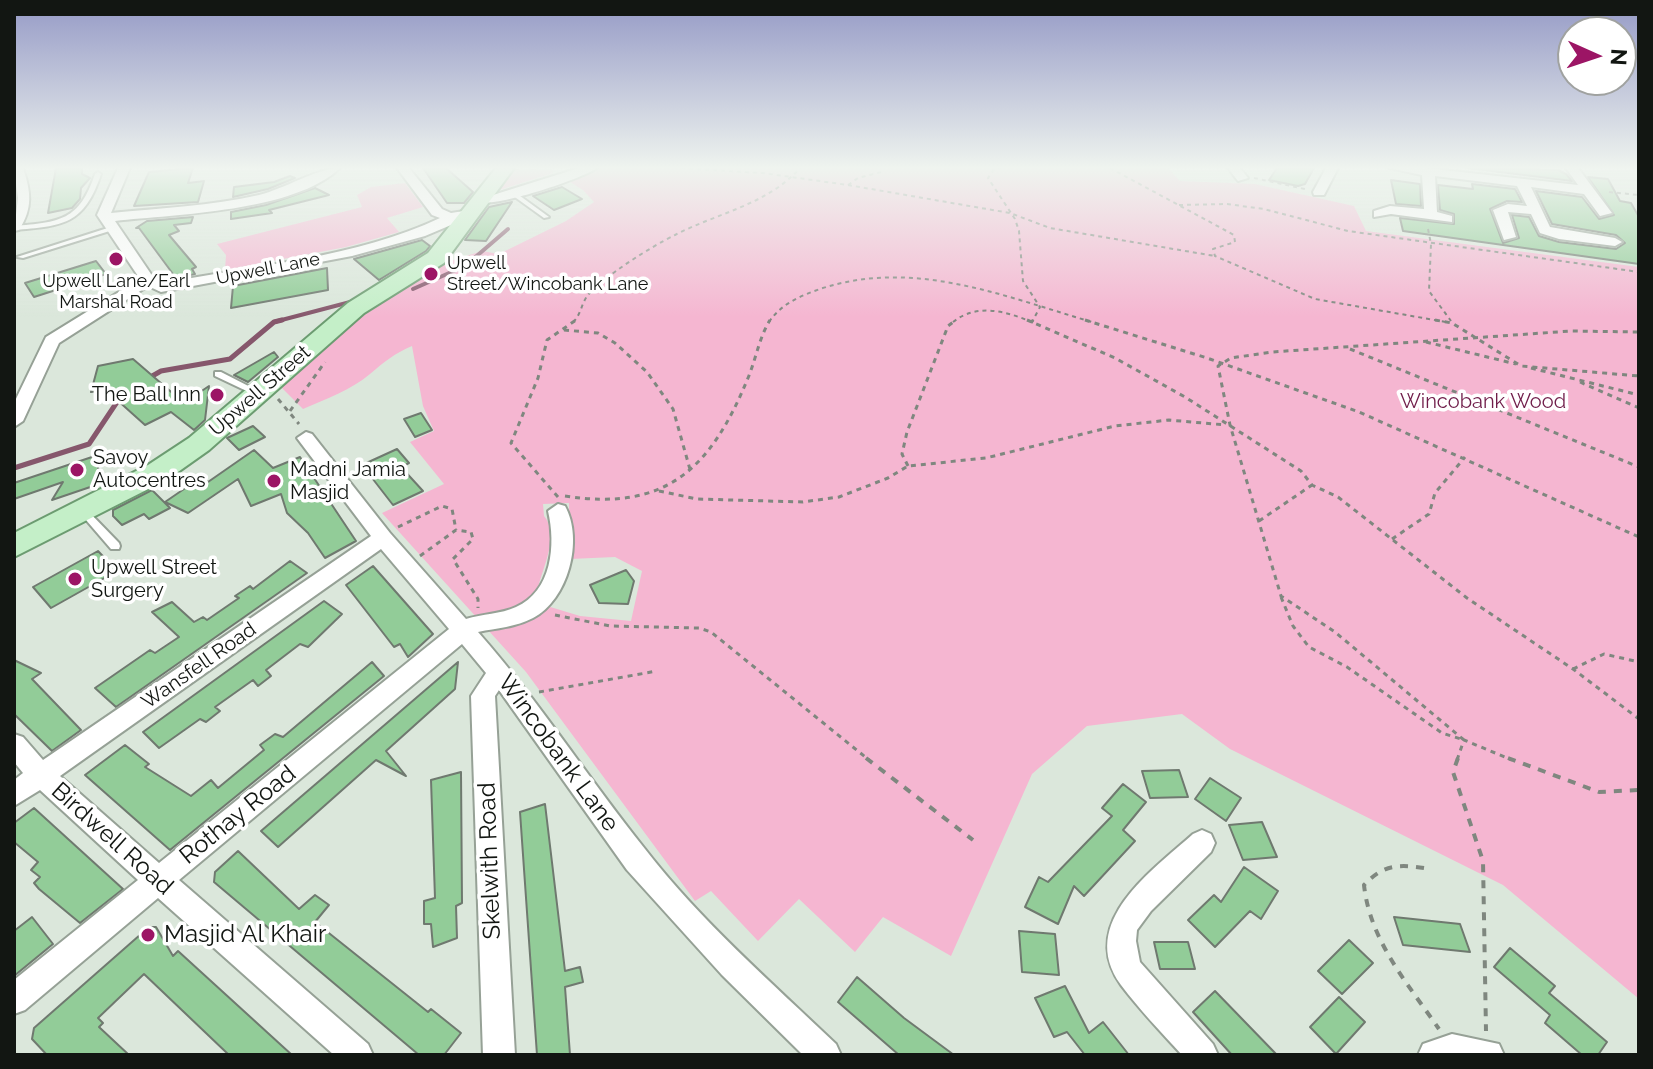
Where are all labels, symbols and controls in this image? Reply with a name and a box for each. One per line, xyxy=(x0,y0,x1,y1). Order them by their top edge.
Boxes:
north arrow xyxy=(1557,16,1637,96)
text: N xyxy=(1606,48,1632,66)
street label: Upwell Lane xyxy=(214,248,322,290)
marker: Upwell Lane/Earl Marshal Road xyxy=(107,250,125,268)
place label: Upwell Street/Wincobank Lane xyxy=(447,253,648,296)
marker: Upwell Street/Wincobank Lane xyxy=(422,265,440,283)
place label: Upwell Lane/Earl Marshal Road xyxy=(42,271,190,314)
street label: Upwell Street xyxy=(205,341,315,441)
place label: The Ball Inn xyxy=(92,383,201,407)
marker: The Ball Inn xyxy=(208,386,226,404)
park label: Wincobank Wood xyxy=(1400,390,1566,414)
place label: Savoy Autocentres xyxy=(93,446,206,493)
place label: Madni Jamia Masjid xyxy=(290,458,406,505)
marker: Savoy Autocentres xyxy=(68,461,86,479)
marker: Madni Jamia Masjid xyxy=(265,472,283,490)
place label: Upwell Street Surgery xyxy=(91,556,217,603)
marker: Upwell Street Surgery xyxy=(66,570,84,588)
street label: Wansfell Road xyxy=(137,618,261,714)
street label: Wincobank Lane xyxy=(491,669,625,837)
street label: Rothay Road xyxy=(174,760,302,870)
street label: Birdwell Road xyxy=(45,777,179,901)
street label: Skelwith Road xyxy=(473,782,507,940)
place label: Masjid Al Khair xyxy=(164,921,326,949)
marker: Masjid Al Khair xyxy=(139,926,157,944)

